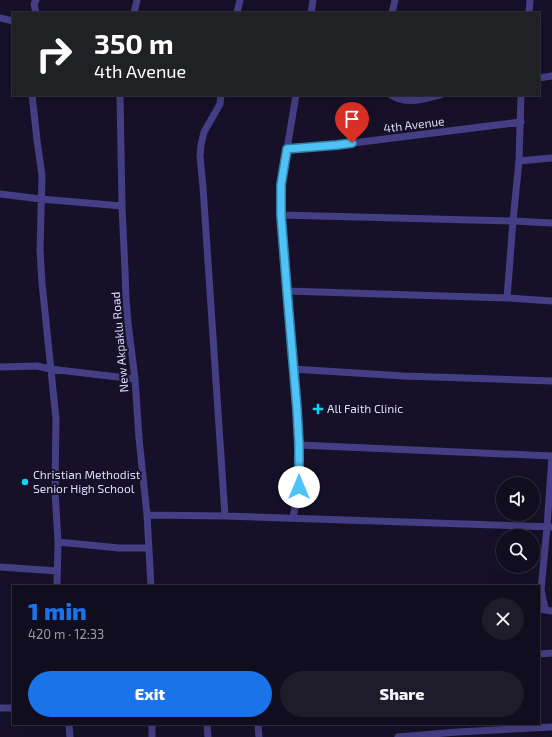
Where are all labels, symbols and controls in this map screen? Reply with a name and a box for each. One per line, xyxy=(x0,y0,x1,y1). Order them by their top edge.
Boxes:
text: 350 m xyxy=(94,26,174,60)
icon: right xyxy=(28,28,80,80)
text: 4th Avenue xyxy=(94,60,186,82)
pin xyxy=(335,102,369,143)
icon: arrive xyxy=(341,108,363,130)
street label: 4th Avenue xyxy=(382,113,445,135)
street label: New Akpaklu Road xyxy=(108,291,130,393)
place label: All Faith Clinic xyxy=(327,401,403,415)
marker: All Faith Clinic xyxy=(312,403,324,415)
position arrow xyxy=(278,466,320,508)
place label: Christian Methodist Senior High School xyxy=(33,467,141,495)
marker: Christian Methodist Senior High School xyxy=(20,477,30,487)
map controls xyxy=(496,477,540,573)
button: sound xyxy=(496,477,540,521)
button: search xyxy=(496,529,540,573)
text: 1 min xyxy=(28,596,87,625)
button: close xyxy=(482,598,524,640)
text: 420 m · 12:33 xyxy=(28,626,104,642)
button: Exit xyxy=(28,671,272,717)
button: Share xyxy=(280,671,524,717)

